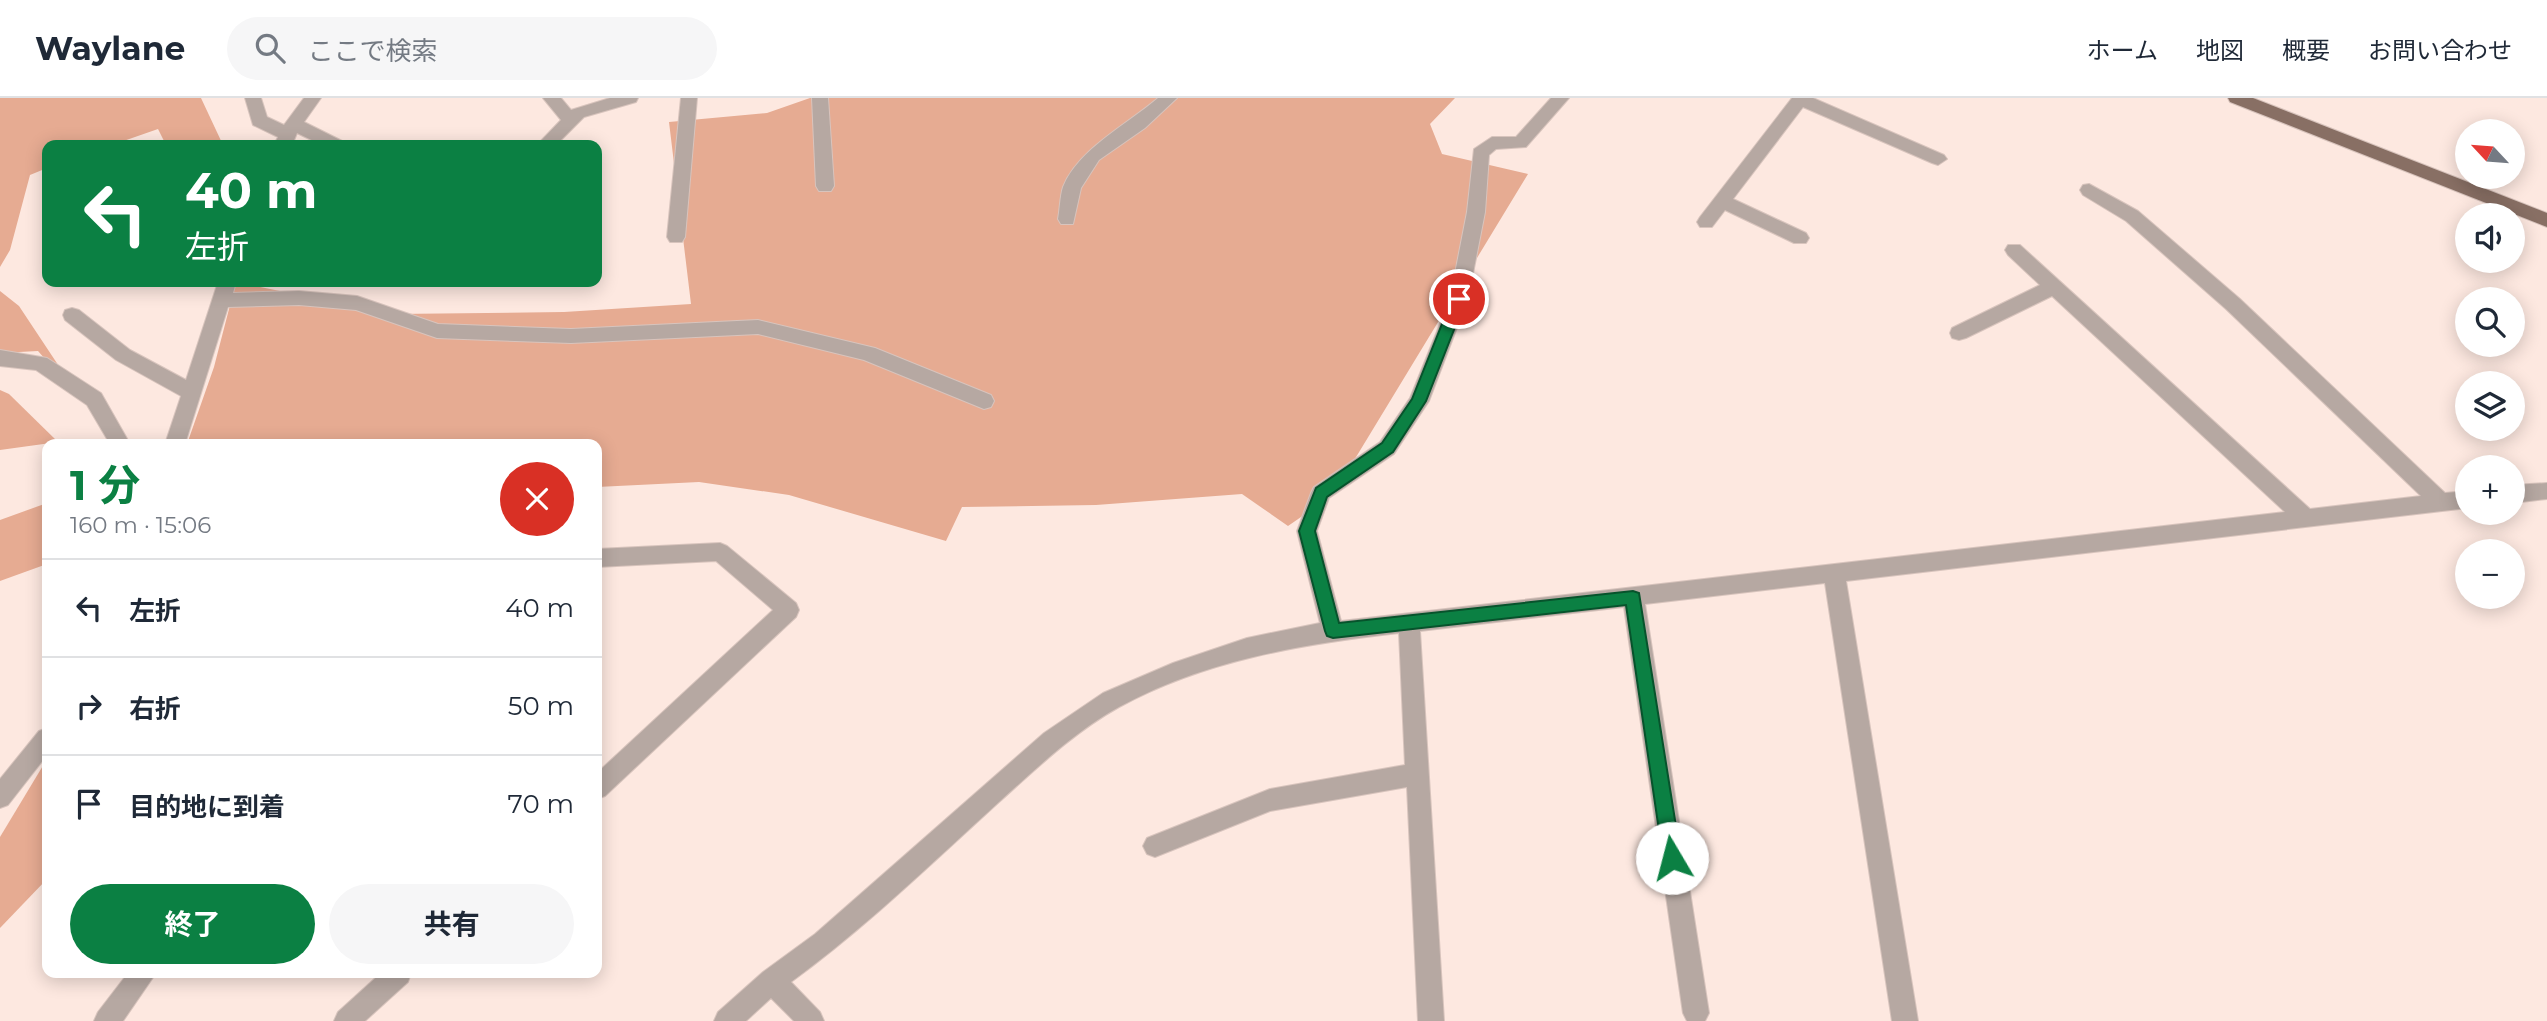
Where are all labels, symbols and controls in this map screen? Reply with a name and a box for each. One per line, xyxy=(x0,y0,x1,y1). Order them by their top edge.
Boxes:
search box xyxy=(227,17,717,80)
text: Waylane xyxy=(35,28,185,68)
icon: search xyxy=(251,29,289,67)
text: ここで検索 xyxy=(307,35,437,67)
text: ホーム xyxy=(2087,36,2158,65)
text: 地図 xyxy=(2196,36,2244,65)
text: 概要 xyxy=(2282,36,2330,65)
text: お問い合わせ xyxy=(2368,36,2512,65)
north arrow xyxy=(2455,119,2525,189)
map controls xyxy=(2455,119,2525,609)
text: 40 m xyxy=(185,161,317,220)
icon: left xyxy=(70,168,161,259)
button: sound xyxy=(2455,203,2525,273)
text: 左折 xyxy=(185,227,249,266)
pin xyxy=(1429,269,1489,329)
icon: arrive xyxy=(1440,280,1478,318)
button: search xyxy=(2455,287,2525,357)
button: layers xyxy=(2455,371,2525,441)
button: + xyxy=(2455,455,2525,525)
text: 1 分 xyxy=(70,459,140,511)
button: close xyxy=(500,462,574,536)
text: 160 m · 15:06 xyxy=(70,511,211,539)
button: − xyxy=(2455,539,2525,609)
icon: left xyxy=(70,589,108,627)
text: 40 m xyxy=(505,592,574,624)
text: 左折 xyxy=(129,595,181,627)
icon: right xyxy=(70,687,108,725)
text: 50 m xyxy=(508,690,574,722)
text: 右折 xyxy=(129,693,181,725)
icon: arrive xyxy=(70,785,108,823)
text: 70 m xyxy=(508,788,574,820)
text: 目的地に到着 xyxy=(129,791,285,823)
position arrow xyxy=(1635,821,1709,895)
button: 終了 xyxy=(70,884,315,964)
button: 共有 xyxy=(329,884,574,964)

